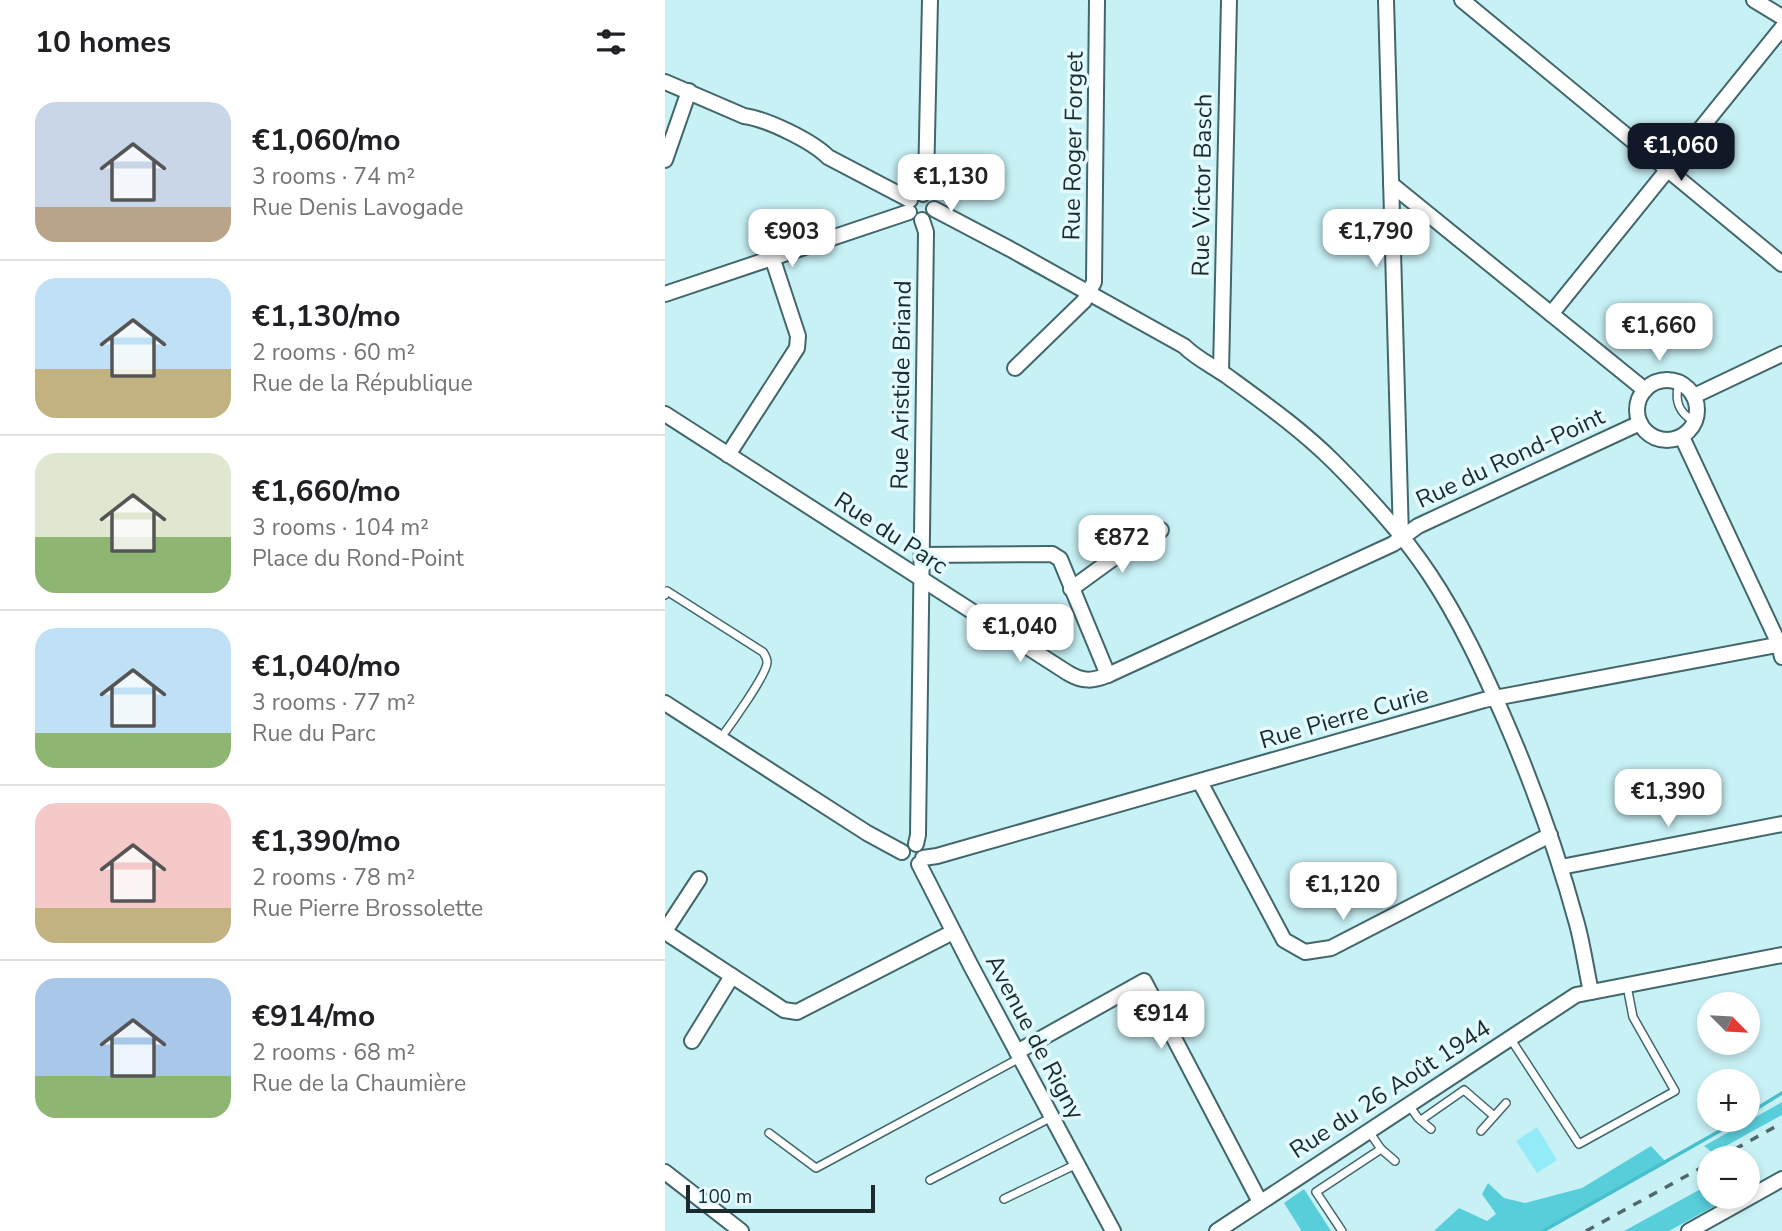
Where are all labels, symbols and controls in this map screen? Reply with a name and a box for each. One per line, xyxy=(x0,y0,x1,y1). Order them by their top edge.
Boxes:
text: 10 homes xyxy=(35,22,171,63)
icon: filters xyxy=(592,23,630,61)
street label: Rue Roger Forget xyxy=(1055,51,1091,241)
street label: Rue Victor Basch xyxy=(1184,93,1220,277)
text: €1,060/mo xyxy=(252,120,401,161)
pin: €1,060 xyxy=(1624,124,1738,183)
icon: home xyxy=(91,130,175,214)
text: €1,060 xyxy=(1644,130,1718,161)
pin: €1,130 xyxy=(894,154,1008,214)
text: 3 rooms · 74 m² xyxy=(252,161,415,192)
text: €1,130 xyxy=(914,161,988,192)
text: Rue Denis Lavogade xyxy=(252,192,463,223)
pin: €903 xyxy=(751,210,833,269)
pin: €1,790 xyxy=(1319,210,1433,269)
text: €903 xyxy=(764,216,820,247)
text: €1,790 xyxy=(1339,216,1413,247)
street label: Rue Aristide Briand xyxy=(883,280,919,490)
text: €1,130/mo xyxy=(252,296,401,337)
pin: €1,660 xyxy=(1602,304,1716,363)
icon: home xyxy=(91,306,175,390)
text: €1,660 xyxy=(1622,310,1696,341)
text: 2 rooms · 60 m² xyxy=(252,337,415,368)
text: Rue de la République xyxy=(252,368,473,399)
street label: Rue du Rond-Point xyxy=(1411,400,1610,516)
text: €1,660/mo xyxy=(252,471,401,512)
icon: home xyxy=(91,481,175,565)
street label: Rue du Parc xyxy=(828,484,954,582)
text: 3 rooms · 104 m² xyxy=(252,512,429,543)
pin: €872 xyxy=(1081,516,1163,575)
text: €872 xyxy=(1094,522,1150,553)
text: Place du Rond-Point xyxy=(252,543,464,574)
pin: €1,040 xyxy=(963,604,1077,664)
text: €1,040 xyxy=(983,611,1057,642)
text: €1,040/mo xyxy=(252,646,401,687)
icon: home xyxy=(91,656,175,740)
street label: Rue Pierre Curie xyxy=(1256,678,1432,756)
text: 3 rooms · 77 m² xyxy=(252,687,415,718)
text: Rue du Parc xyxy=(252,718,376,749)
pin: €1,390 xyxy=(1611,770,1725,829)
text: €1,390 xyxy=(1631,776,1705,807)
text: €1,390/mo xyxy=(252,821,401,862)
icon: home xyxy=(91,831,175,915)
text: 2 rooms · 78 m² xyxy=(252,862,415,893)
pin: €1,120 xyxy=(1286,862,1400,922)
text: €1,120 xyxy=(1306,869,1380,900)
text: Rue Pierre Brossolette xyxy=(252,893,483,924)
street label: Avenue de Rigny xyxy=(978,949,1092,1126)
pin: €914 xyxy=(1120,992,1202,1051)
north arrow xyxy=(1697,992,1761,1055)
map controls xyxy=(1697,992,1760,1209)
text: €914/mo xyxy=(252,996,375,1037)
text: €914 xyxy=(1133,998,1189,1029)
icon: home xyxy=(91,1006,175,1090)
street label: Rue du 26 Août 1944 xyxy=(1283,1012,1497,1166)
text: 2 rooms · 68 m² xyxy=(252,1037,415,1068)
text: Rue de la Chaumière xyxy=(252,1068,466,1099)
button: + xyxy=(1697,1069,1760,1132)
button: − xyxy=(1697,1146,1760,1209)
scale bar xyxy=(686,1182,875,1214)
text: 100 m xyxy=(697,1184,752,1210)

